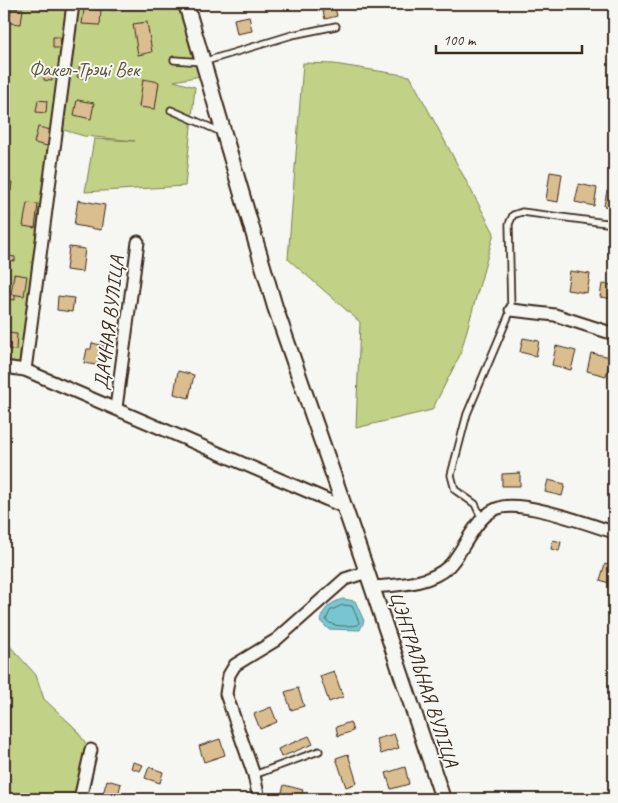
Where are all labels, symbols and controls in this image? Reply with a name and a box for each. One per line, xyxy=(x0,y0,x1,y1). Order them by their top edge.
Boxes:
scale bar xyxy=(436,22,582,54)
text: 100 m xyxy=(443,31,477,50)
park label: Факел-Трэці Век xyxy=(29,57,141,82)
street label: ДАЧНАЯ ВУЛІЦА xyxy=(88,254,130,391)
street label: ЦЭНТРАЛЬНАЯ ВУЛІЦА xyxy=(384,588,464,771)

